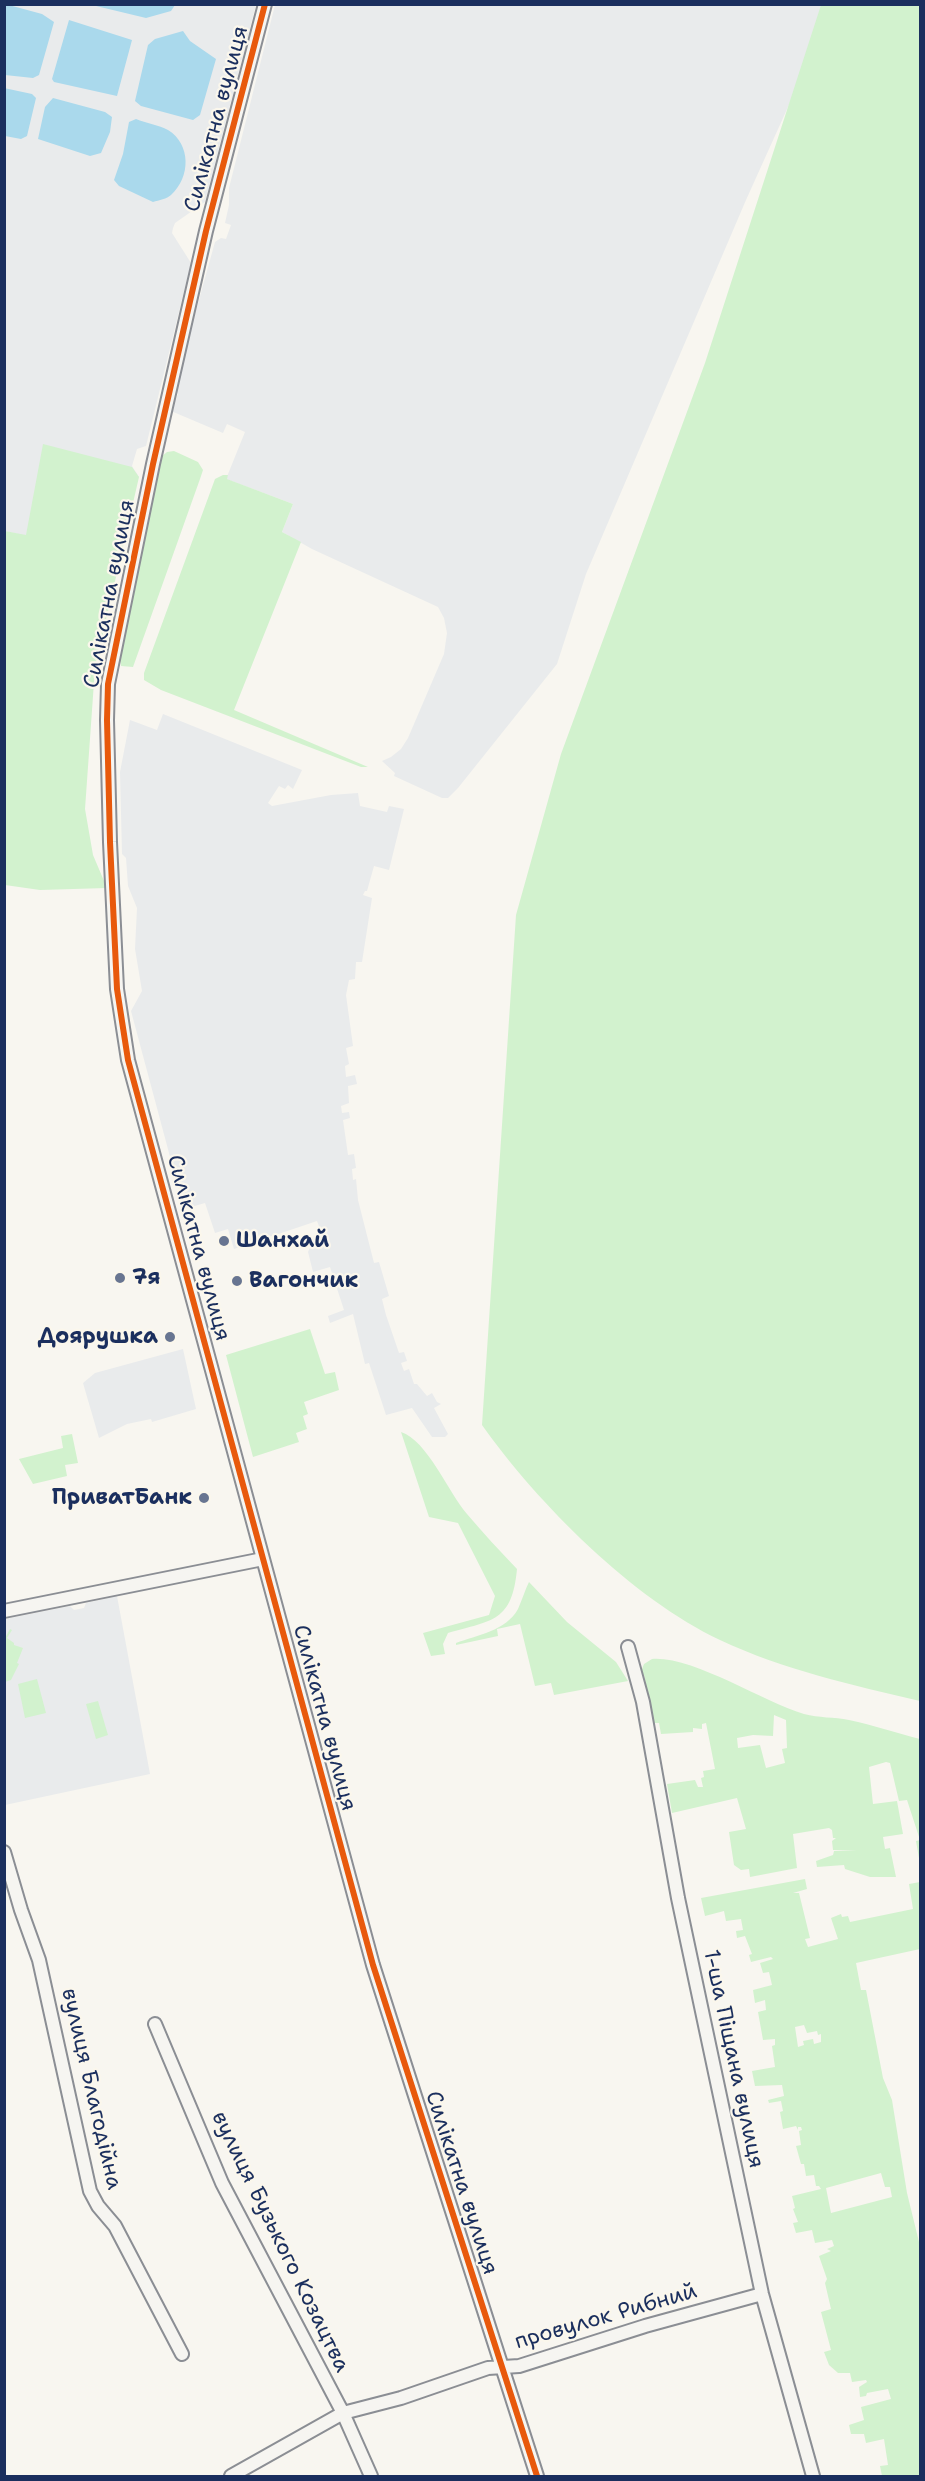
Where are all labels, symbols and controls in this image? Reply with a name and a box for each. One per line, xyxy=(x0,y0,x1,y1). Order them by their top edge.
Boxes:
street label: Силікатна вулиця xyxy=(179,23,255,215)
street label: Силікатна вулиця xyxy=(79,498,141,690)
street label: Силікатна вулиця xyxy=(160,1152,236,1344)
place label: Шанхай xyxy=(236,1228,329,1254)
marker: Шанхай xyxy=(217,1234,231,1248)
place label: 7я xyxy=(132,1265,160,1291)
place label: Вагончик xyxy=(249,1268,358,1294)
marker: 7я xyxy=(113,1271,127,1285)
marker: Вагончик xyxy=(230,1274,244,1288)
place label: Доярушка xyxy=(38,1324,158,1350)
marker: Доярушка xyxy=(163,1330,177,1344)
place label: ПриватБанк xyxy=(52,1485,192,1511)
marker: ПриватБанк xyxy=(197,1491,211,1505)
street label: Силікатна вулиця xyxy=(286,1622,362,1814)
street label: 1-ша Піщана вулиця xyxy=(697,1947,769,2171)
street label: вулиця Благодійна xyxy=(55,1986,127,2192)
street label: Силікатна вулиця xyxy=(419,2088,503,2278)
street label: вулиця Бузького Козацтва xyxy=(205,2107,355,2377)
street label: провулок Рибний xyxy=(512,2278,700,2356)

